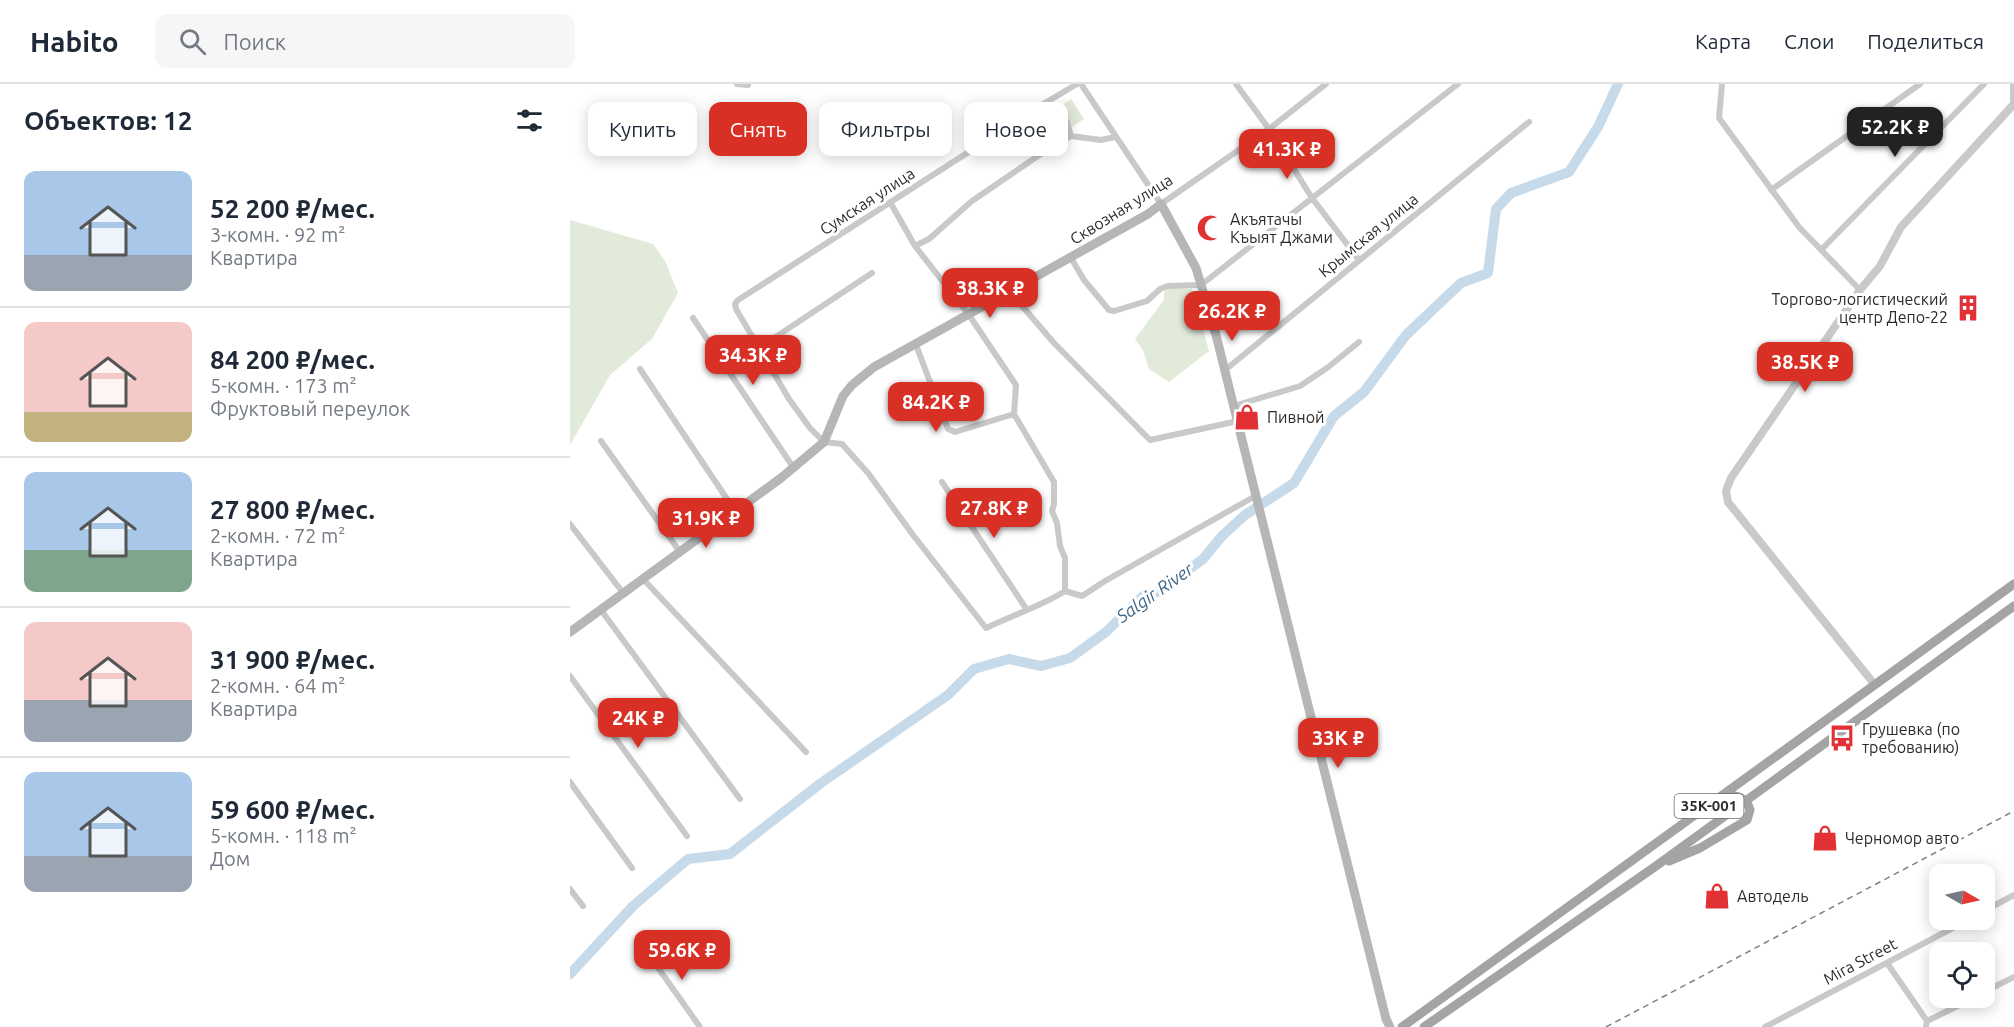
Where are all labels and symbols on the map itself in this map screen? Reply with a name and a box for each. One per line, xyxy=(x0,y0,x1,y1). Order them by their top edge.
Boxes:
pin: 52.2K ₽ xyxy=(1840,107,1950,158)
pin: 41.3K ₽ xyxy=(1232,129,1342,180)
street label: Сумская улица xyxy=(816,164,918,238)
street label: Сквозная улица xyxy=(1066,170,1176,248)
street label: Крымская улица xyxy=(1315,189,1421,281)
place label: Акъятачы Къыят Джами xyxy=(1230,210,1333,246)
mosque icon: Акъятачы Къыят Джами xyxy=(1195,213,1225,243)
pin: 38.3K ₽ xyxy=(935,268,1045,319)
place label: Торгово-логистический центр Депо-22 xyxy=(1772,290,1948,326)
pin: 26.2K ₽ xyxy=(1177,291,1287,342)
building icon: Торгово-логистический центр Депо-22 xyxy=(1953,293,1983,323)
pin: 34.3K ₽ xyxy=(698,335,808,386)
pin: 38.5K ₽ xyxy=(1750,342,1860,393)
pin: 84.2K ₽ xyxy=(881,382,991,433)
shop icon: Пивной xyxy=(1232,402,1262,432)
place label: Пивной xyxy=(1267,408,1325,426)
pin: 27.8K ₽ xyxy=(939,488,1049,539)
pin: 31.9K ₽ xyxy=(651,498,761,549)
water label: Salgir River xyxy=(1111,558,1198,626)
pin: 24K ₽ xyxy=(596,698,680,749)
pin: 33K ₽ xyxy=(1296,718,1380,769)
place label: Грушевка (по требованию) xyxy=(1862,720,1960,757)
bus stop icon: Грушевка (по требованию) xyxy=(1827,723,1857,753)
road number: 35К-001 xyxy=(1674,794,1744,818)
shop icon: Черномор авто xyxy=(1810,823,1840,853)
place label: Черномор авто xyxy=(1845,829,1959,847)
north arrow xyxy=(1929,864,1995,930)
shop icon: Автодель xyxy=(1702,881,1732,911)
place label: Автодель xyxy=(1737,887,1809,905)
pin: 59.6K ₽ xyxy=(627,930,737,981)
street label: Mira Street xyxy=(1820,934,1900,988)

